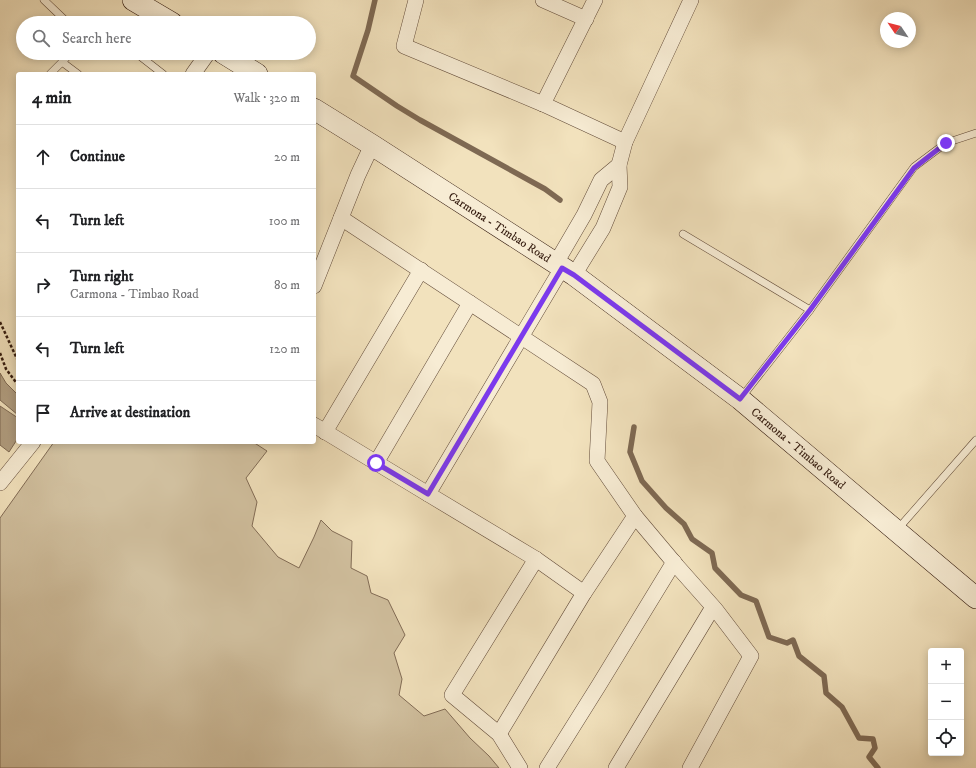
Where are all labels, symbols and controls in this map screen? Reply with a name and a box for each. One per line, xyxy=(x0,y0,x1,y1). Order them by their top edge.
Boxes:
north arrow xyxy=(880,12,916,48)
search box xyxy=(16,16,316,60)
icon: search xyxy=(30,27,52,49)
text: Search here xyxy=(62,29,131,48)
text: 4 min xyxy=(32,87,71,109)
text: Walk · 320 m xyxy=(234,90,300,106)
route end xyxy=(937,134,955,152)
icon: ahead xyxy=(32,146,54,168)
text: Continue xyxy=(70,147,125,166)
text: 20 m xyxy=(274,149,300,165)
street label: Carmona - Timbao Road xyxy=(446,189,554,266)
icon: left xyxy=(32,210,54,232)
text: Turn left xyxy=(70,211,124,230)
text: 100 m xyxy=(269,213,300,229)
text: Turn right xyxy=(70,267,133,286)
icon: right xyxy=(32,274,54,296)
text: 80 m xyxy=(274,277,300,293)
text: Carmona - Timbao Road xyxy=(70,286,199,302)
icon: left xyxy=(32,338,54,360)
text: Turn left xyxy=(70,339,124,358)
text: 120 m xyxy=(269,341,300,357)
icon: arrive xyxy=(32,402,54,424)
text: Arrive at destination xyxy=(70,403,190,422)
street label: Carmona - Timbao Road xyxy=(748,404,849,492)
route start xyxy=(367,454,385,472)
map controls xyxy=(928,648,964,756)
button: + xyxy=(928,648,964,684)
button: − xyxy=(928,684,964,720)
button: locate xyxy=(928,720,964,756)

